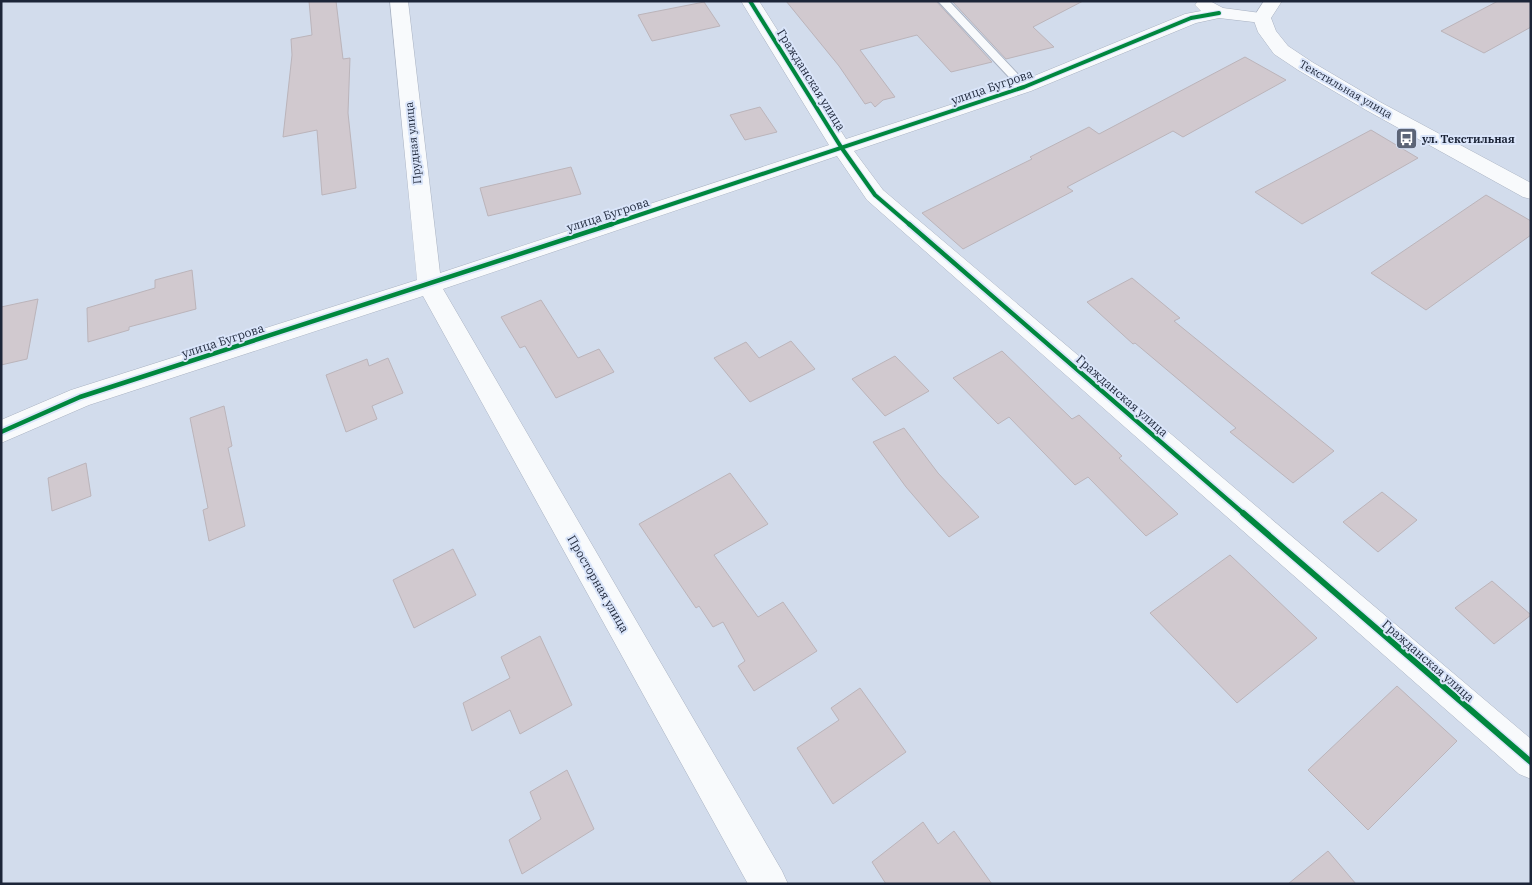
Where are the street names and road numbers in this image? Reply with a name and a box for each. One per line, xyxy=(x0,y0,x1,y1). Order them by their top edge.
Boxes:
street label: Гражданская улица xyxy=(774,26,849,134)
street label: Текстильная улица xyxy=(1297,57,1395,121)
street label: улица Бугрова xyxy=(949,65,1035,108)
street label: Прудная улица xyxy=(402,101,424,185)
street label: улица Бугрова xyxy=(565,194,651,235)
street label: улица Бугрова xyxy=(180,320,266,361)
street label: Гражданская улица xyxy=(1073,352,1172,440)
street label: Просторная улица xyxy=(564,532,633,636)
street label: Гражданская улица xyxy=(1379,617,1478,705)

